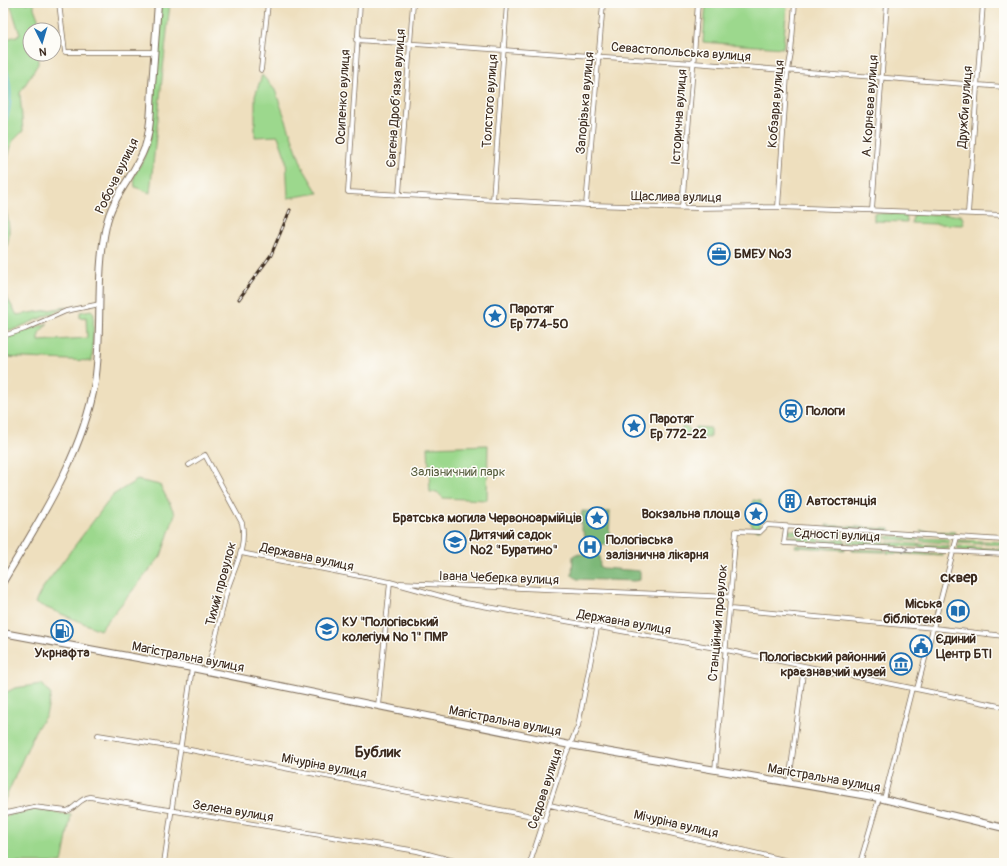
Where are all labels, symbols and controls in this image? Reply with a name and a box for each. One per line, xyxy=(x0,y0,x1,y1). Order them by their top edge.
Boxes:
north arrow xyxy=(22,22,62,62)
street label: Євгена Дроб’язка вулиця xyxy=(383,28,409,168)
street label: Севастопольська вулиця xyxy=(611,39,751,65)
text: N xyxy=(38,45,47,58)
street label: Осипенко вулиця xyxy=(333,49,353,145)
street label: Запорізька вулиця xyxy=(573,51,597,155)
street label: Толстого вулиця xyxy=(479,54,501,148)
street label: А. Корнєва вулиця xyxy=(858,54,882,158)
street label: Кобзаря вулиця xyxy=(764,59,788,149)
street label: Дружби вулиця xyxy=(954,65,976,150)
street label: Історична вулиця xyxy=(668,68,690,166)
street label: Робоча вулиця xyxy=(92,136,142,216)
street label: Щаслива вулиця xyxy=(630,188,722,206)
office icon: БМЕУ №3 xyxy=(706,241,732,267)
place label: БМЕУ №3 xyxy=(734,246,792,262)
place label: Паротяг Ер 774-50 xyxy=(510,301,569,332)
place icon: Паротяг Ер 774-50 xyxy=(482,303,508,329)
station icon: Пологи xyxy=(778,398,804,424)
place label: Пологи xyxy=(806,403,845,419)
place label: Паротяг Ер 772-22 xyxy=(650,411,707,442)
place icon: Паротяг Ер 772-22 xyxy=(621,413,647,439)
park label: Залізничний парк xyxy=(411,464,506,480)
building icon: Автостанція xyxy=(777,488,803,514)
place label: Автостанція xyxy=(806,493,876,509)
place icon: Вокзальна площа xyxy=(743,501,769,527)
place icon: Братська могила Червоноармійців xyxy=(584,505,610,531)
place label: Вокзальна площа xyxy=(641,506,740,522)
place label: Братська могила Червоноармійців xyxy=(393,510,582,526)
street label: Єдності вулиця xyxy=(794,525,880,545)
place label: Дитячий садок №2 "Буратино" xyxy=(469,527,558,558)
school or university icon: Дитячий садок №2 "Буратино" xyxy=(442,529,468,555)
place label: Пологівська залізнична лікарня xyxy=(606,532,709,563)
hospital icon: Пологівська залізнична лікарня xyxy=(577,534,603,560)
street label: Державна вулиця xyxy=(258,539,355,575)
street label: Тихий провулок xyxy=(202,540,240,628)
one-way arrow xyxy=(902,544,908,553)
street label: Станційний провулок xyxy=(705,564,731,682)
street label: Івана Чеберка вулиця xyxy=(439,568,559,588)
district label: сквер xyxy=(939,568,978,587)
place label: Міська бібліотека xyxy=(883,596,942,627)
library icon: Міська бібліотека xyxy=(945,598,971,624)
street label: Державна вулиця xyxy=(575,606,672,638)
place label: КУ "Пологівський колегіум № 1" ПМР xyxy=(342,614,449,645)
school or university icon: КУ "Пологівський колегіум № 1" ПМР xyxy=(314,616,340,642)
fuel station icon: Укрнафта xyxy=(49,618,75,644)
place label: Єдиний Центр БТІ xyxy=(936,631,992,662)
public building icon: Єдиний Центр БТІ xyxy=(908,633,934,659)
street label: Магістральна вулиця xyxy=(130,638,246,676)
place label: Укрнафта xyxy=(35,645,89,661)
place label: Пологівський районний краєзнавчий музей xyxy=(760,649,886,680)
museum icon: Пологівський районний краєзнавчий музей xyxy=(888,651,914,677)
street label: Магістральна вулиця xyxy=(447,702,563,740)
district label: Бублик xyxy=(355,743,401,762)
street label: Сєдова вулиця xyxy=(524,747,566,831)
street label: Мічуріна вулиця xyxy=(280,750,368,782)
street label: Магістральна вулиця xyxy=(766,760,882,796)
street label: Зелена вулиця xyxy=(191,797,275,825)
street label: Мічуріна вулиця xyxy=(632,806,720,842)

